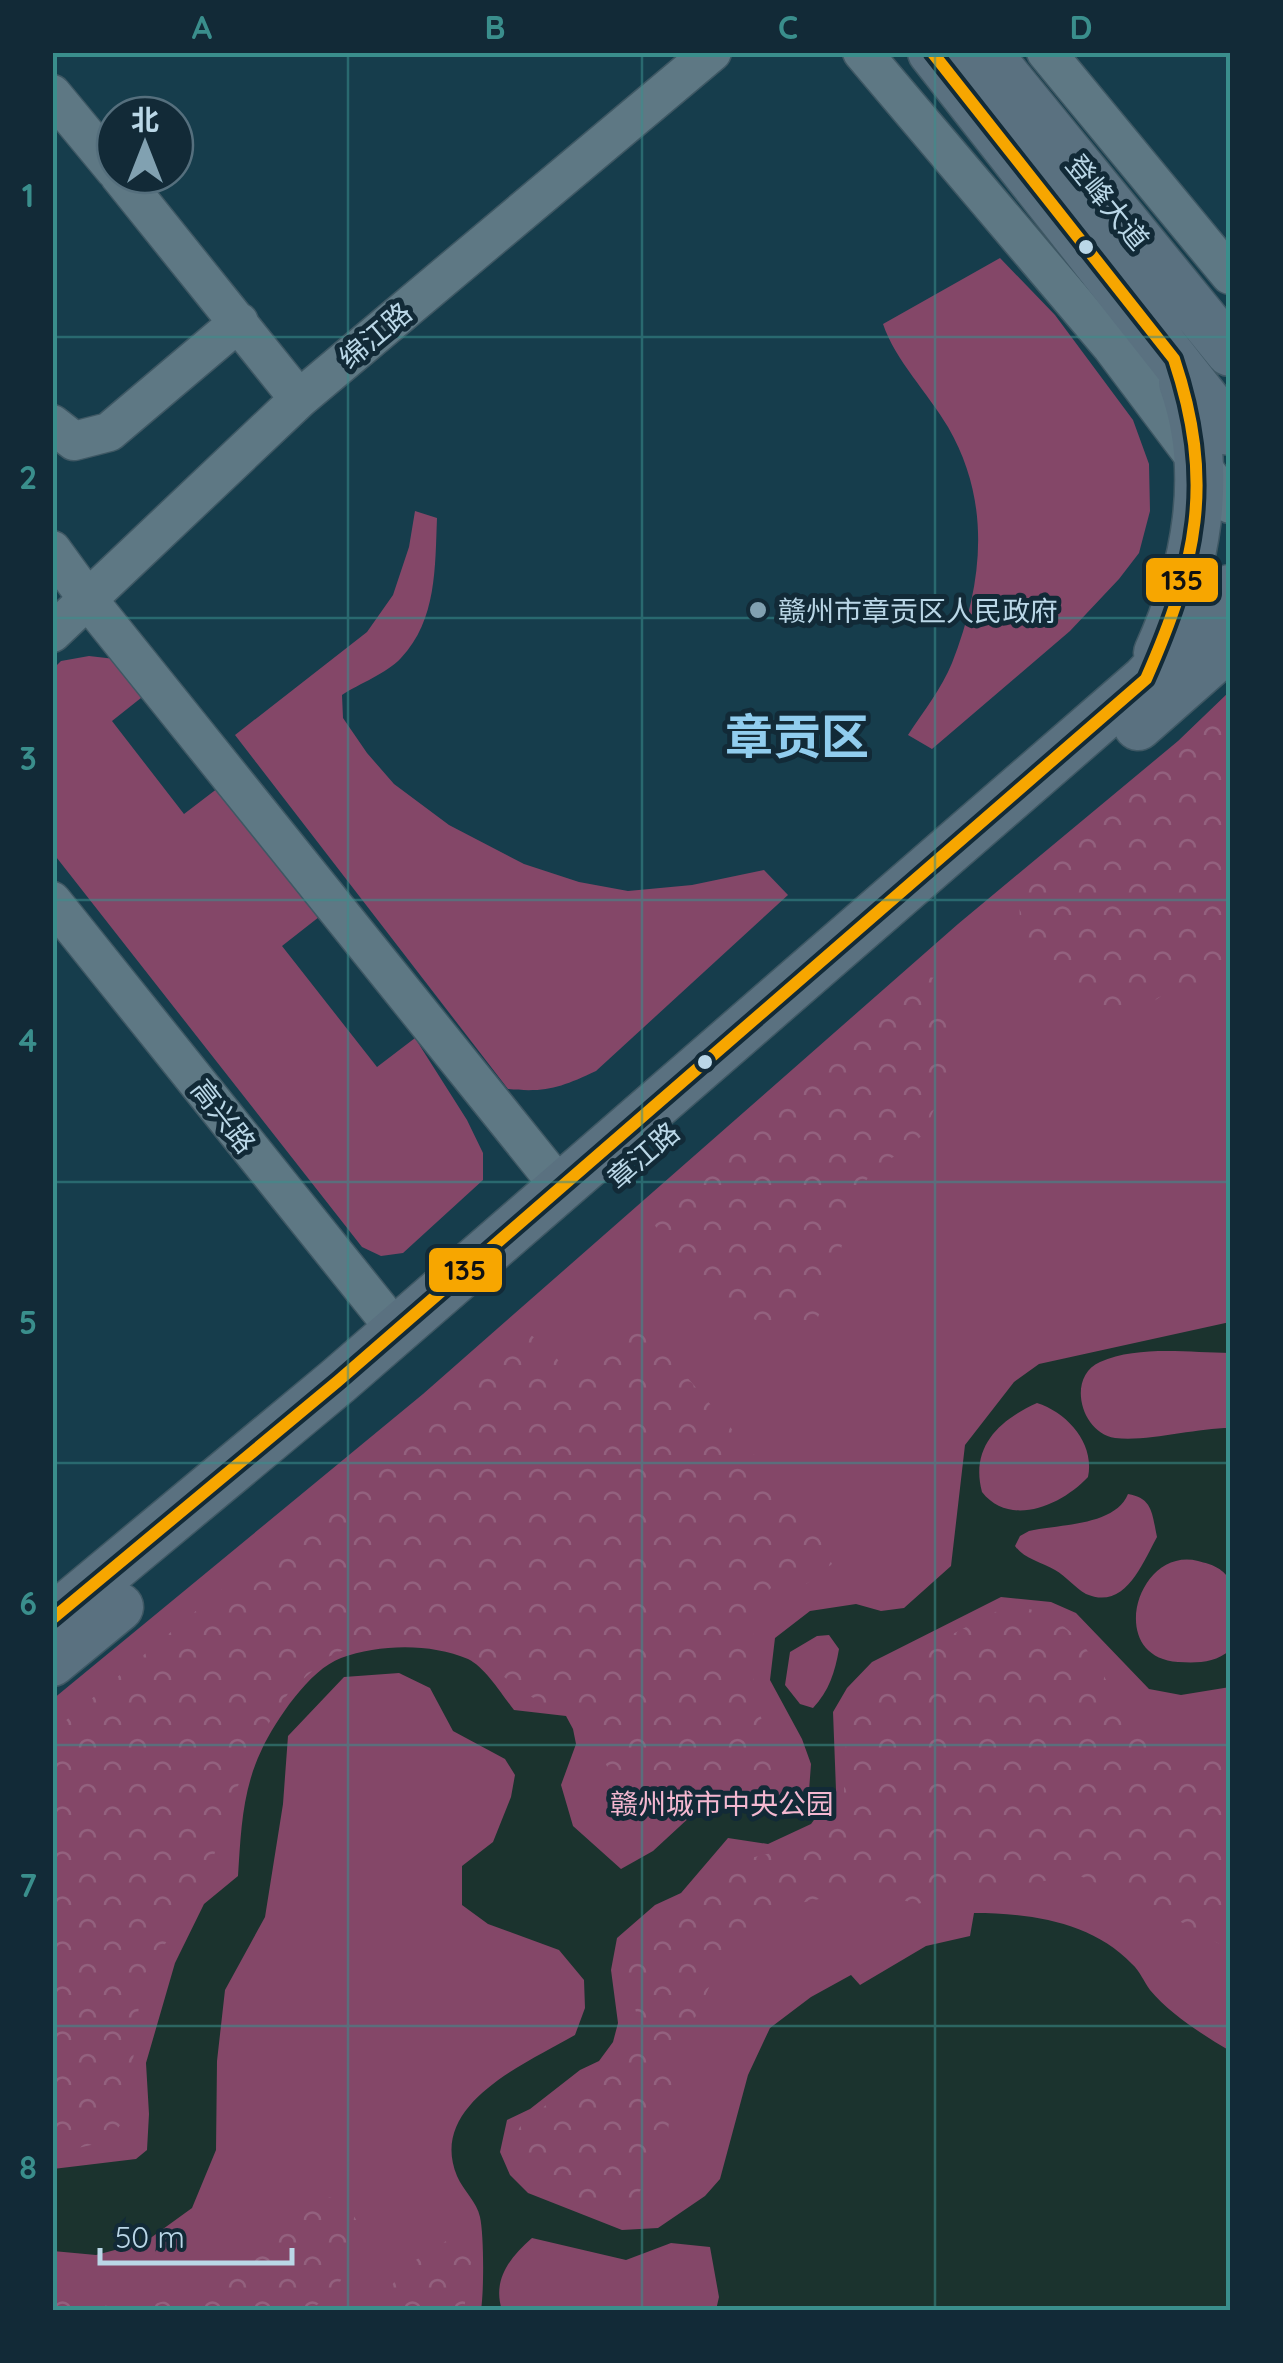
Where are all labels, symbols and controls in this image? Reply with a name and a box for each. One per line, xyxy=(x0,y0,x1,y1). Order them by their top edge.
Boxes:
text: A xyxy=(192,7,213,47)
text: B xyxy=(485,7,505,47)
text: C xyxy=(778,7,798,47)
text: D xyxy=(1070,7,1092,47)
north arrow xyxy=(95,95,195,195)
text: 北 xyxy=(131,102,159,137)
street label: 登峰大道 xyxy=(1059,147,1157,257)
text: 1 xyxy=(22,175,34,215)
unlabelled marker xyxy=(1076,237,1096,257)
street label: 绵江路 xyxy=(332,295,418,375)
text: 2 xyxy=(19,457,37,497)
line badge: 135 xyxy=(1144,556,1220,604)
text: 135 xyxy=(1161,562,1203,597)
place label: 赣州市章贡区人民政府 xyxy=(778,593,1058,628)
marker: 赣州市章贡区人民政府 xyxy=(747,599,769,621)
district label: 章贡区 xyxy=(725,706,869,766)
text: 3 xyxy=(19,738,37,778)
text: 4 xyxy=(19,1020,38,1060)
unlabelled marker xyxy=(695,1052,715,1072)
street label: 高兴路 xyxy=(184,1072,264,1160)
street label: 章江路 xyxy=(600,1114,686,1196)
line badge: 135 xyxy=(427,1246,504,1294)
text: 135 xyxy=(444,1252,486,1287)
text: 5 xyxy=(19,1302,37,1342)
text: 6 xyxy=(19,1583,37,1623)
park label: 赣州城市中央公园 xyxy=(610,1786,834,1821)
text: 7 xyxy=(19,1865,37,1905)
text: 8 xyxy=(19,2147,37,2187)
scale bar xyxy=(100,2203,292,2265)
text: 50 m xyxy=(115,2218,185,2256)

